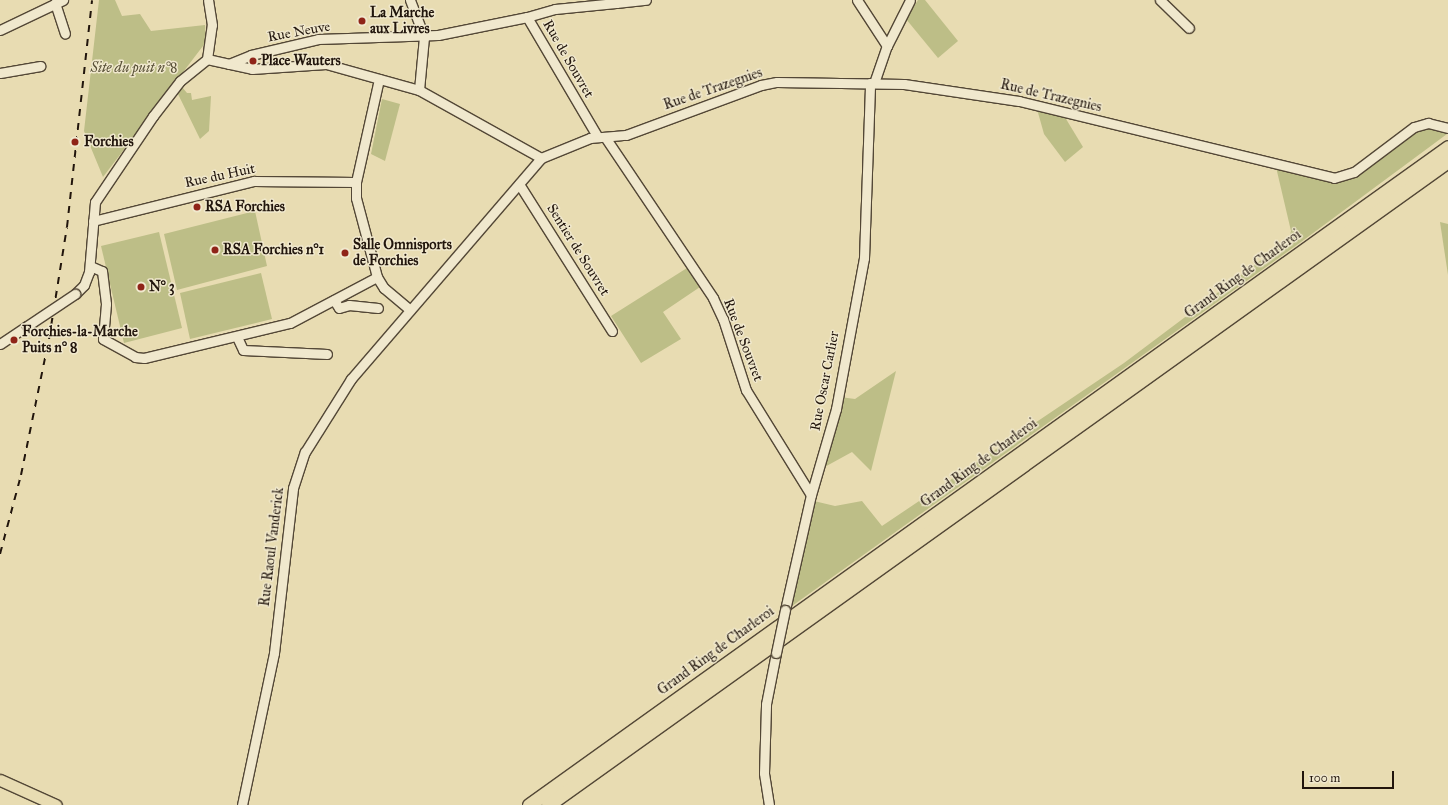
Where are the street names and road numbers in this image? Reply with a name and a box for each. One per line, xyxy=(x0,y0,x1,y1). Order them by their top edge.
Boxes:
street label: Rue de Souvret xyxy=(539,17,597,101)
street label: Rue Neuve xyxy=(266,18,332,46)
street label: Rue de Trazegnies xyxy=(661,64,765,114)
street label: Rue de Trazegnies xyxy=(999,76,1103,116)
street label: Rue du Huit xyxy=(183,160,257,192)
street label: Sentier de Souvret xyxy=(543,201,613,299)
street label: Grand Ring de Charleroi xyxy=(1181,226,1305,322)
street label: Rue de Souvret xyxy=(720,296,766,384)
street label: Rue Oscar Carlier xyxy=(807,330,843,432)
street label: Grand Ring de Charleroi xyxy=(917,415,1041,511)
street label: Rue Raoul Vanderick xyxy=(256,487,288,607)
street label: Grand Ring de Charleroi xyxy=(654,603,778,699)

